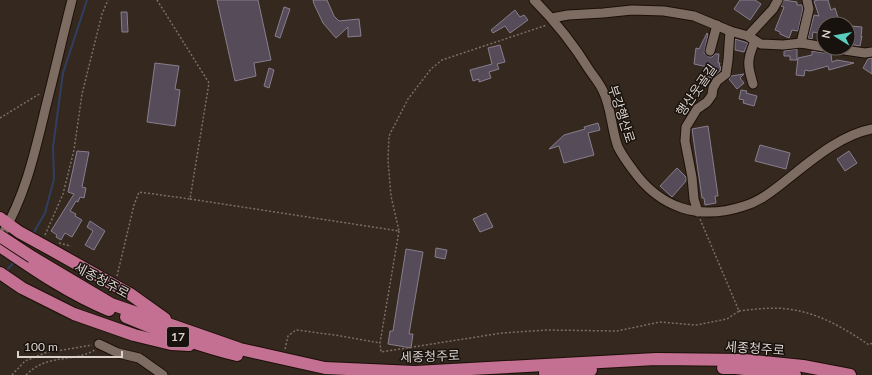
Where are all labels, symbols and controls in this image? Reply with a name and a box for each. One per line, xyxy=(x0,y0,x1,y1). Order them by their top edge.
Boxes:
north arrow xyxy=(816,16,856,56)
text: N xyxy=(819,29,833,39)
street label: 행산웃골길 xyxy=(672,61,720,119)
street label: 부강행산로 xyxy=(605,83,639,145)
street label: 세종청주로 xyxy=(72,259,132,301)
road number: 17 xyxy=(167,327,189,347)
scale bar xyxy=(18,333,122,359)
street label: 세종청주로 xyxy=(725,338,785,358)
text: 100 m xyxy=(24,339,58,354)
street label: 세종청주로 xyxy=(400,347,460,365)

